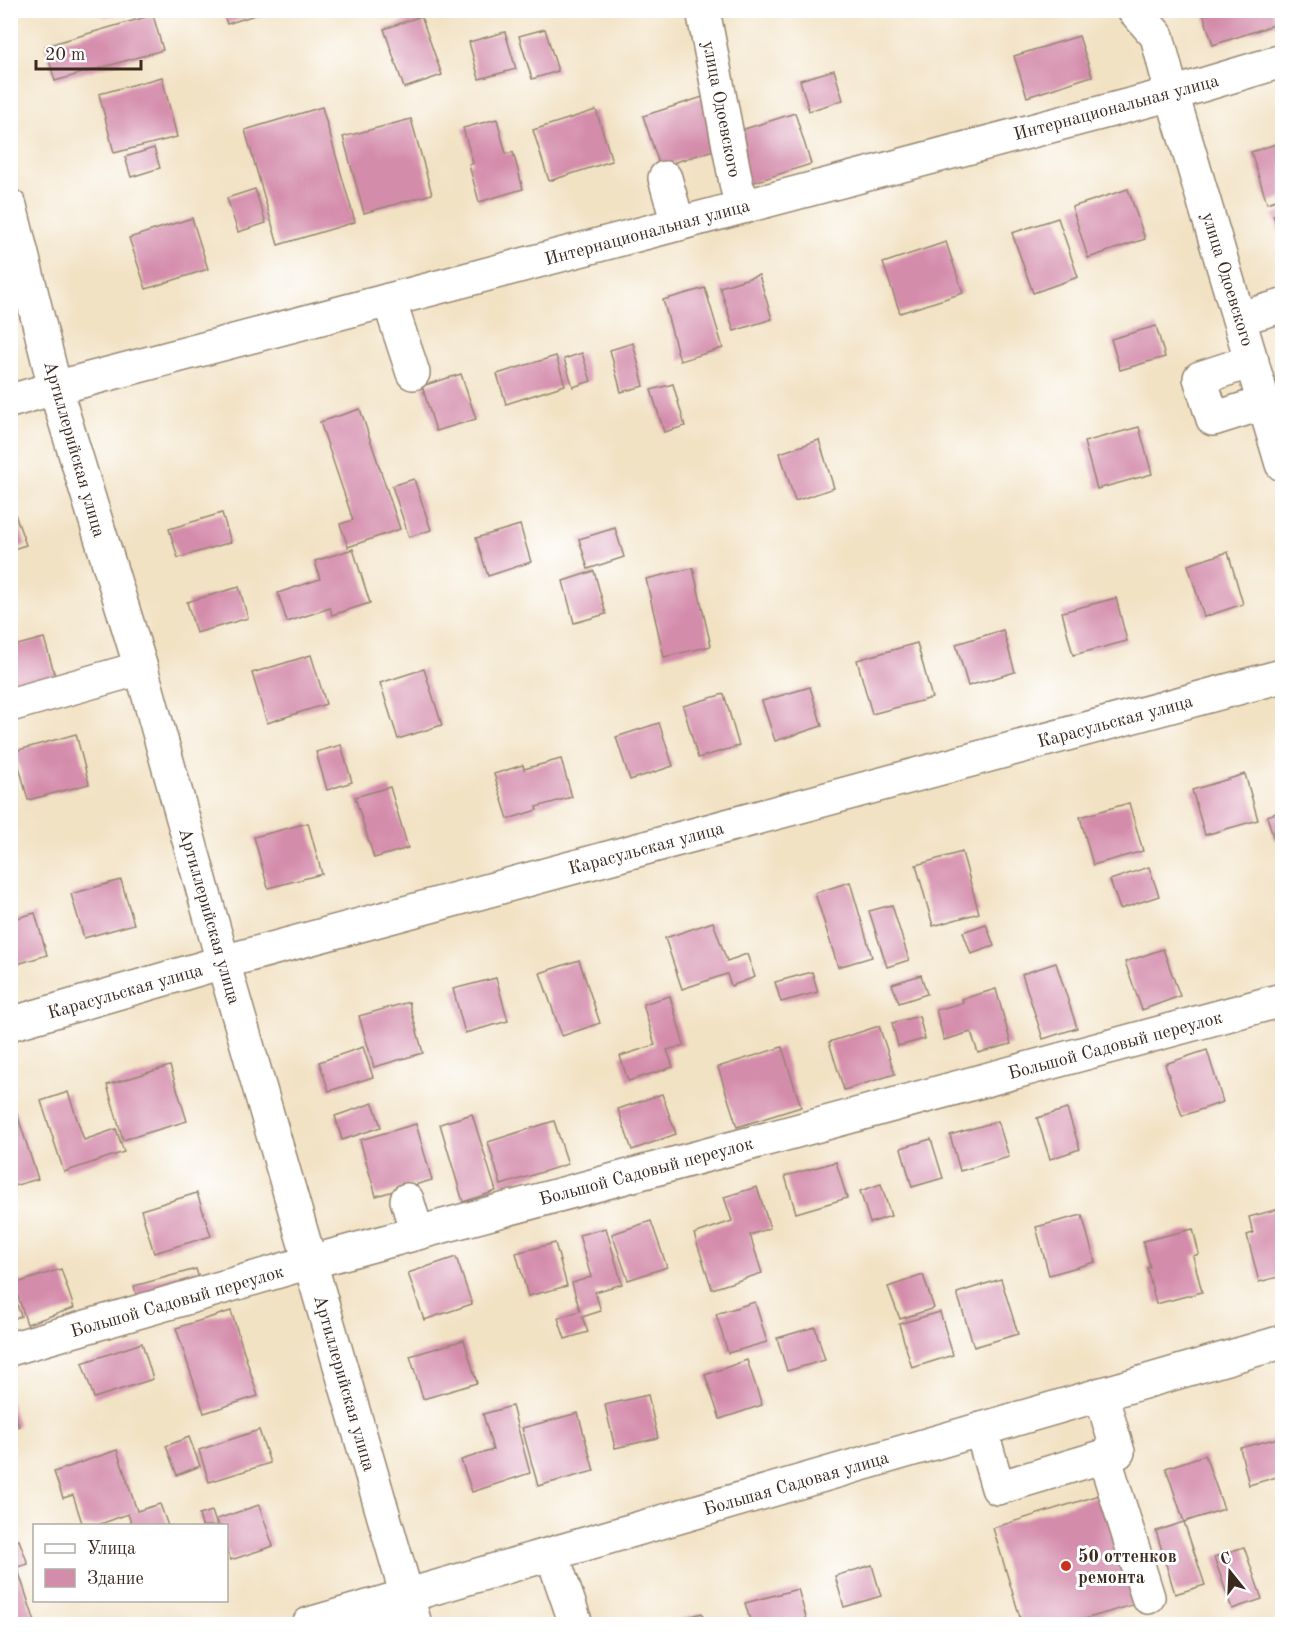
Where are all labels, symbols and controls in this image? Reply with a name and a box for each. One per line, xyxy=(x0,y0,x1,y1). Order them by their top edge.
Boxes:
scale bar xyxy=(36,33,141,71)
street label: улица Одоевского xyxy=(699,39,743,179)
text: 20 m xyxy=(45,46,85,64)
street label: Интернациональная улица xyxy=(1012,72,1221,144)
street label: Интернациональная улица xyxy=(543,197,752,269)
street label: улица Одоевского xyxy=(1198,210,1256,348)
street label: Артиллерийская улица xyxy=(40,359,108,540)
street label: Карасульская улица xyxy=(1036,693,1195,751)
street label: Карасульская улица xyxy=(567,820,726,878)
street label: Артиллерийская улица xyxy=(175,826,243,1007)
street label: Карасульская улица xyxy=(46,961,205,1023)
street label: Большой Садовый переулок xyxy=(1006,1009,1224,1083)
street label: Большой Садовый переулок xyxy=(537,1135,755,1209)
street label: Большой Садовый переулок xyxy=(69,1263,286,1341)
street label: Артиллерийская улица xyxy=(310,1293,378,1474)
street label: Большая Садовая улица xyxy=(702,1449,891,1519)
legend xyxy=(33,1524,228,1602)
text: Улица xyxy=(87,1540,136,1558)
north arrow xyxy=(1200,1542,1260,1602)
place label: 50 оттенков ремонта xyxy=(1078,1548,1177,1587)
text: С xyxy=(1218,1550,1233,1569)
marker: 50 оттенков ремонта xyxy=(1059,1559,1073,1573)
text: Здание xyxy=(87,1570,144,1588)

